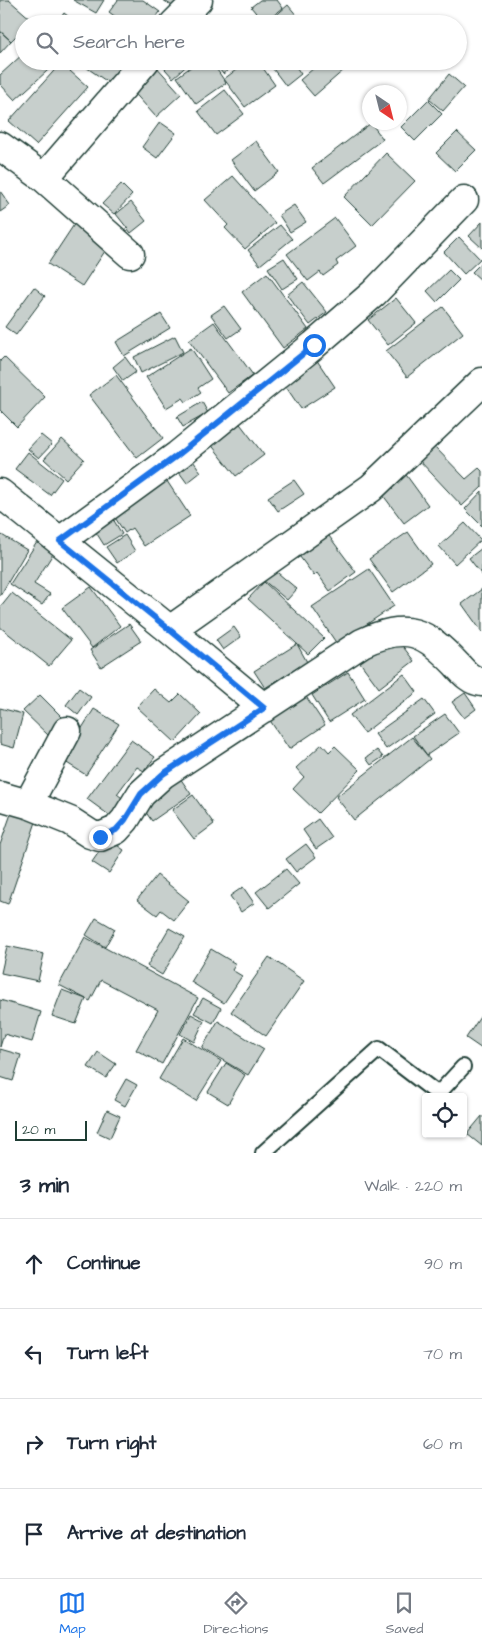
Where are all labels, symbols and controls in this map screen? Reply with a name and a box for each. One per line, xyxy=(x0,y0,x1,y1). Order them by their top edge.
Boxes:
search box xyxy=(15,15,467,70)
icon: search xyxy=(33,29,61,57)
text: Search here xyxy=(73,29,185,56)
north arrow xyxy=(362,85,407,130)
route start xyxy=(303,334,326,357)
route end xyxy=(89,826,112,849)
map controls xyxy=(422,1093,467,1138)
button: locate xyxy=(422,1093,467,1138)
scale bar xyxy=(15,1118,88,1141)
text: 20 m xyxy=(22,1120,55,1140)
text: 3 min xyxy=(20,1171,69,1200)
text: Walk · 220 m xyxy=(364,1175,462,1197)
icon: ahead xyxy=(20,1250,48,1278)
text: Continue xyxy=(67,1250,141,1277)
text: 90 m xyxy=(424,1253,462,1275)
icon: left xyxy=(20,1340,48,1368)
text: Turn left xyxy=(67,1340,148,1367)
text: 70 m xyxy=(423,1343,462,1365)
icon: right xyxy=(20,1430,48,1458)
text: Turn right xyxy=(67,1430,156,1457)
text: 60 m xyxy=(423,1433,462,1455)
icon: arrive xyxy=(20,1520,48,1548)
text: Arrive at destination xyxy=(67,1520,246,1547)
tab: Map xyxy=(58,1589,86,1639)
tab: Directions xyxy=(203,1589,268,1639)
tab: Saved xyxy=(385,1589,424,1639)

